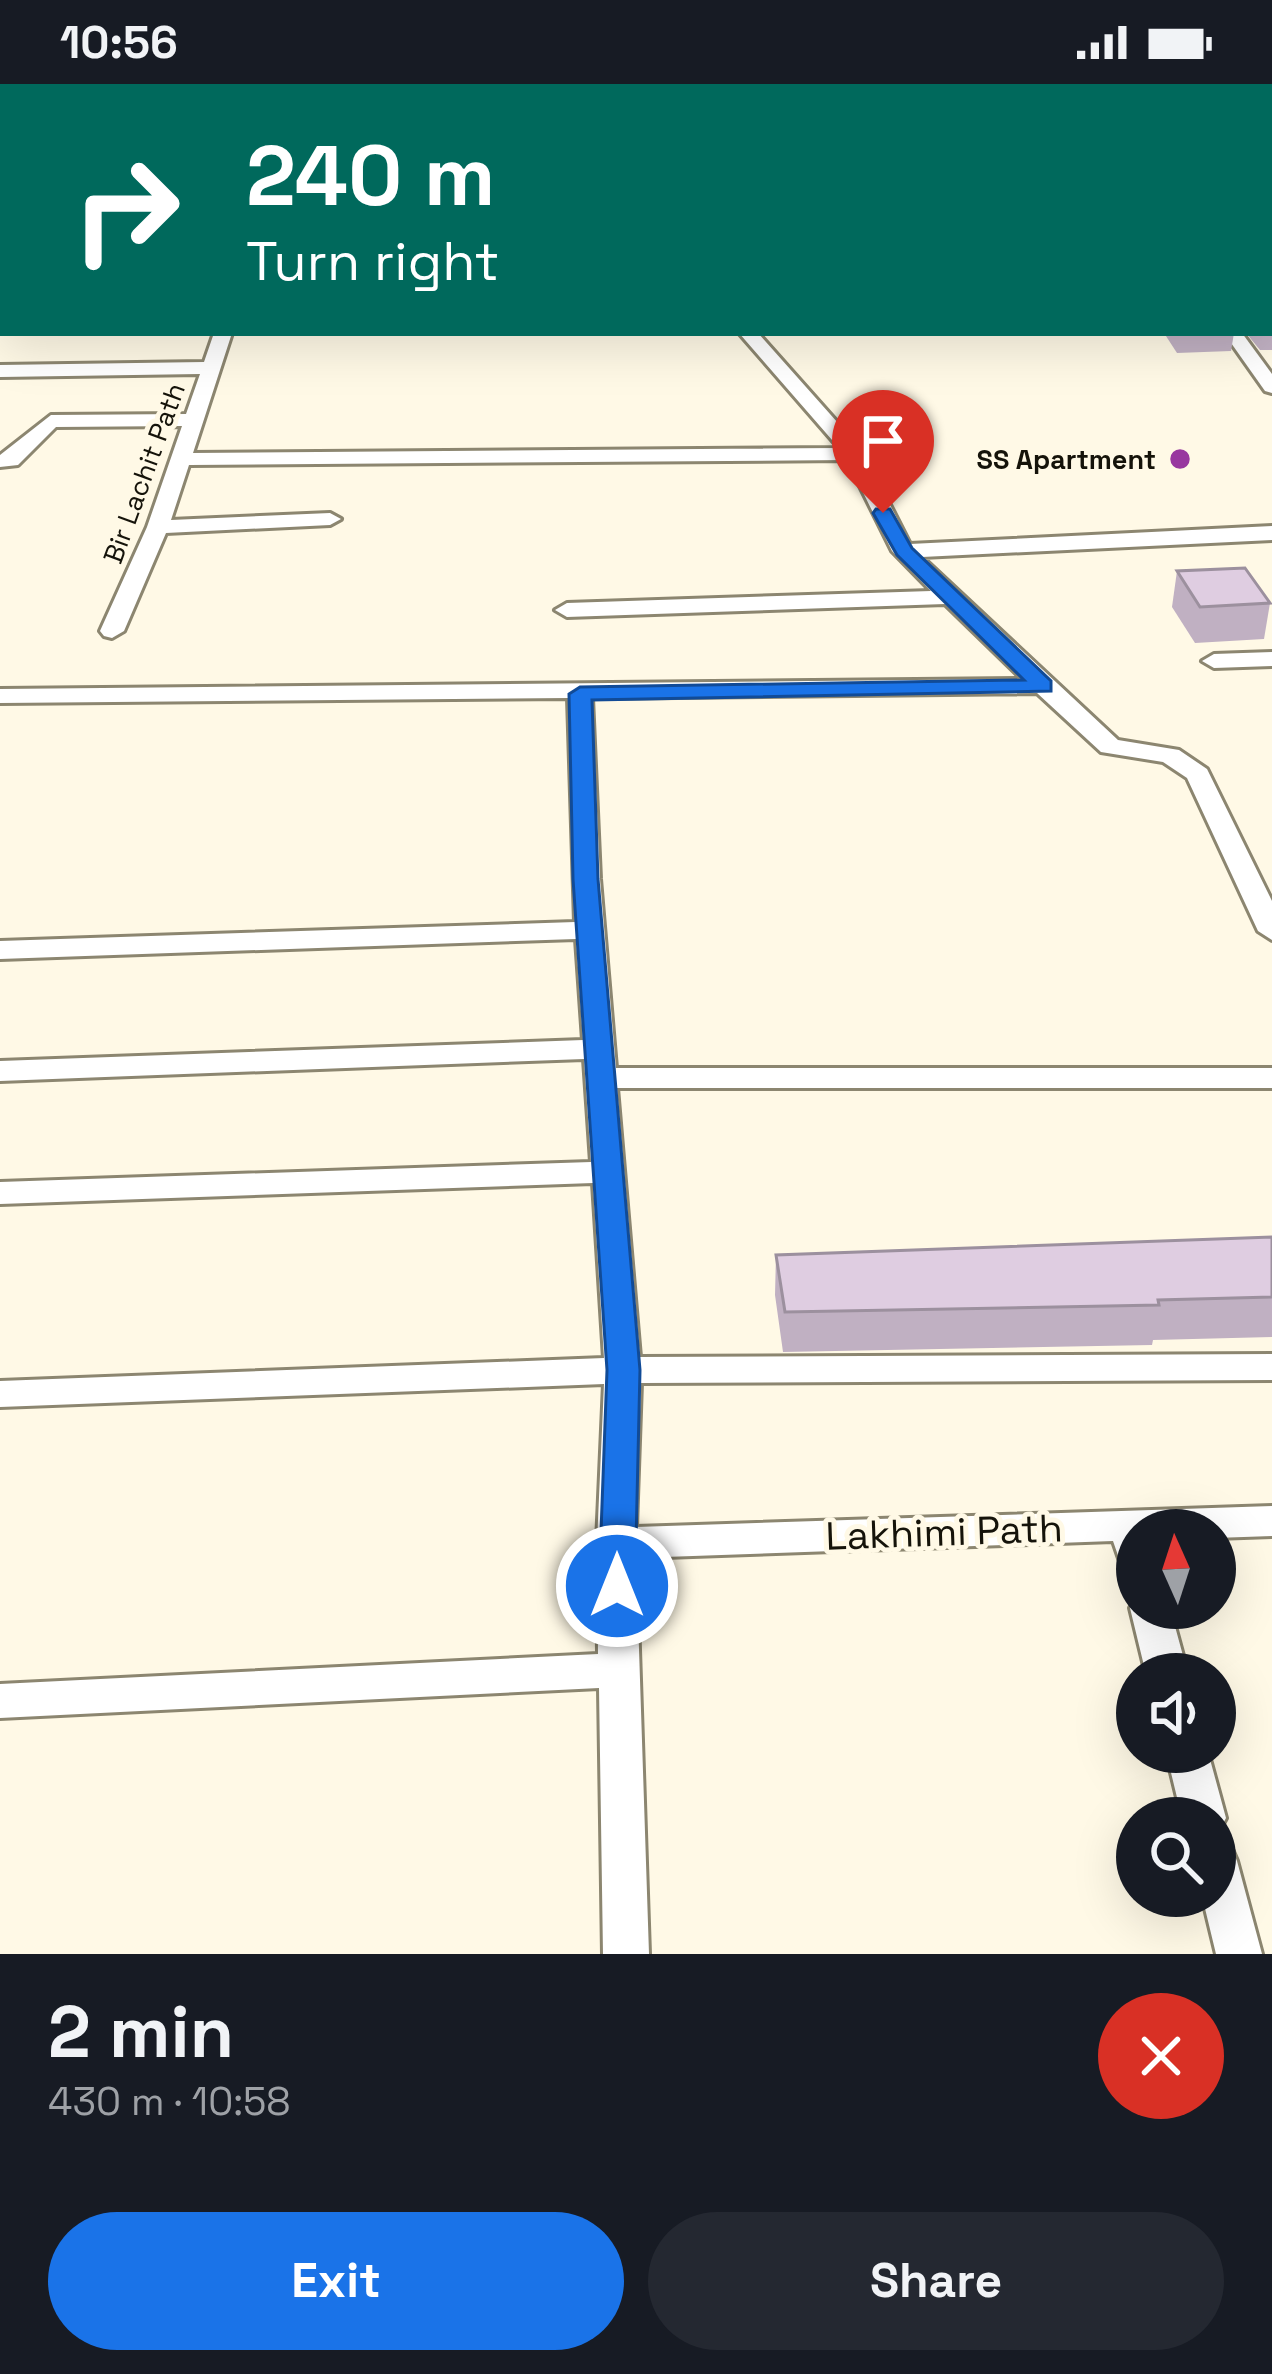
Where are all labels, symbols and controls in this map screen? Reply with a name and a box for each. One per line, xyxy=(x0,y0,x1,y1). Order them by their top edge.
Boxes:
text: 10:56 xyxy=(60,14,178,71)
text: 240 m xyxy=(246,122,495,230)
icon: right xyxy=(48,132,204,288)
text: Turn right xyxy=(246,227,499,296)
street label: Bir Lachit Path xyxy=(95,378,193,568)
pin xyxy=(832,390,934,513)
icon: arrive xyxy=(850,408,916,474)
place label: SS Apartment xyxy=(977,442,1156,477)
marker: SS Apartment xyxy=(1167,446,1193,472)
street label: Lakhimi Path xyxy=(825,1503,1063,1561)
north arrow xyxy=(1116,1509,1236,1629)
map controls xyxy=(1116,1509,1236,1917)
position arrow xyxy=(554,1523,680,1649)
button: sound xyxy=(1116,1653,1236,1773)
button: search xyxy=(1116,1797,1236,1917)
text: 2 min xyxy=(48,1986,234,2078)
button: close xyxy=(1098,1993,1224,2119)
text: 430 m · 10:58 xyxy=(48,2077,291,2126)
button: Exit xyxy=(48,2212,624,2350)
button: Share xyxy=(648,2212,1224,2350)

